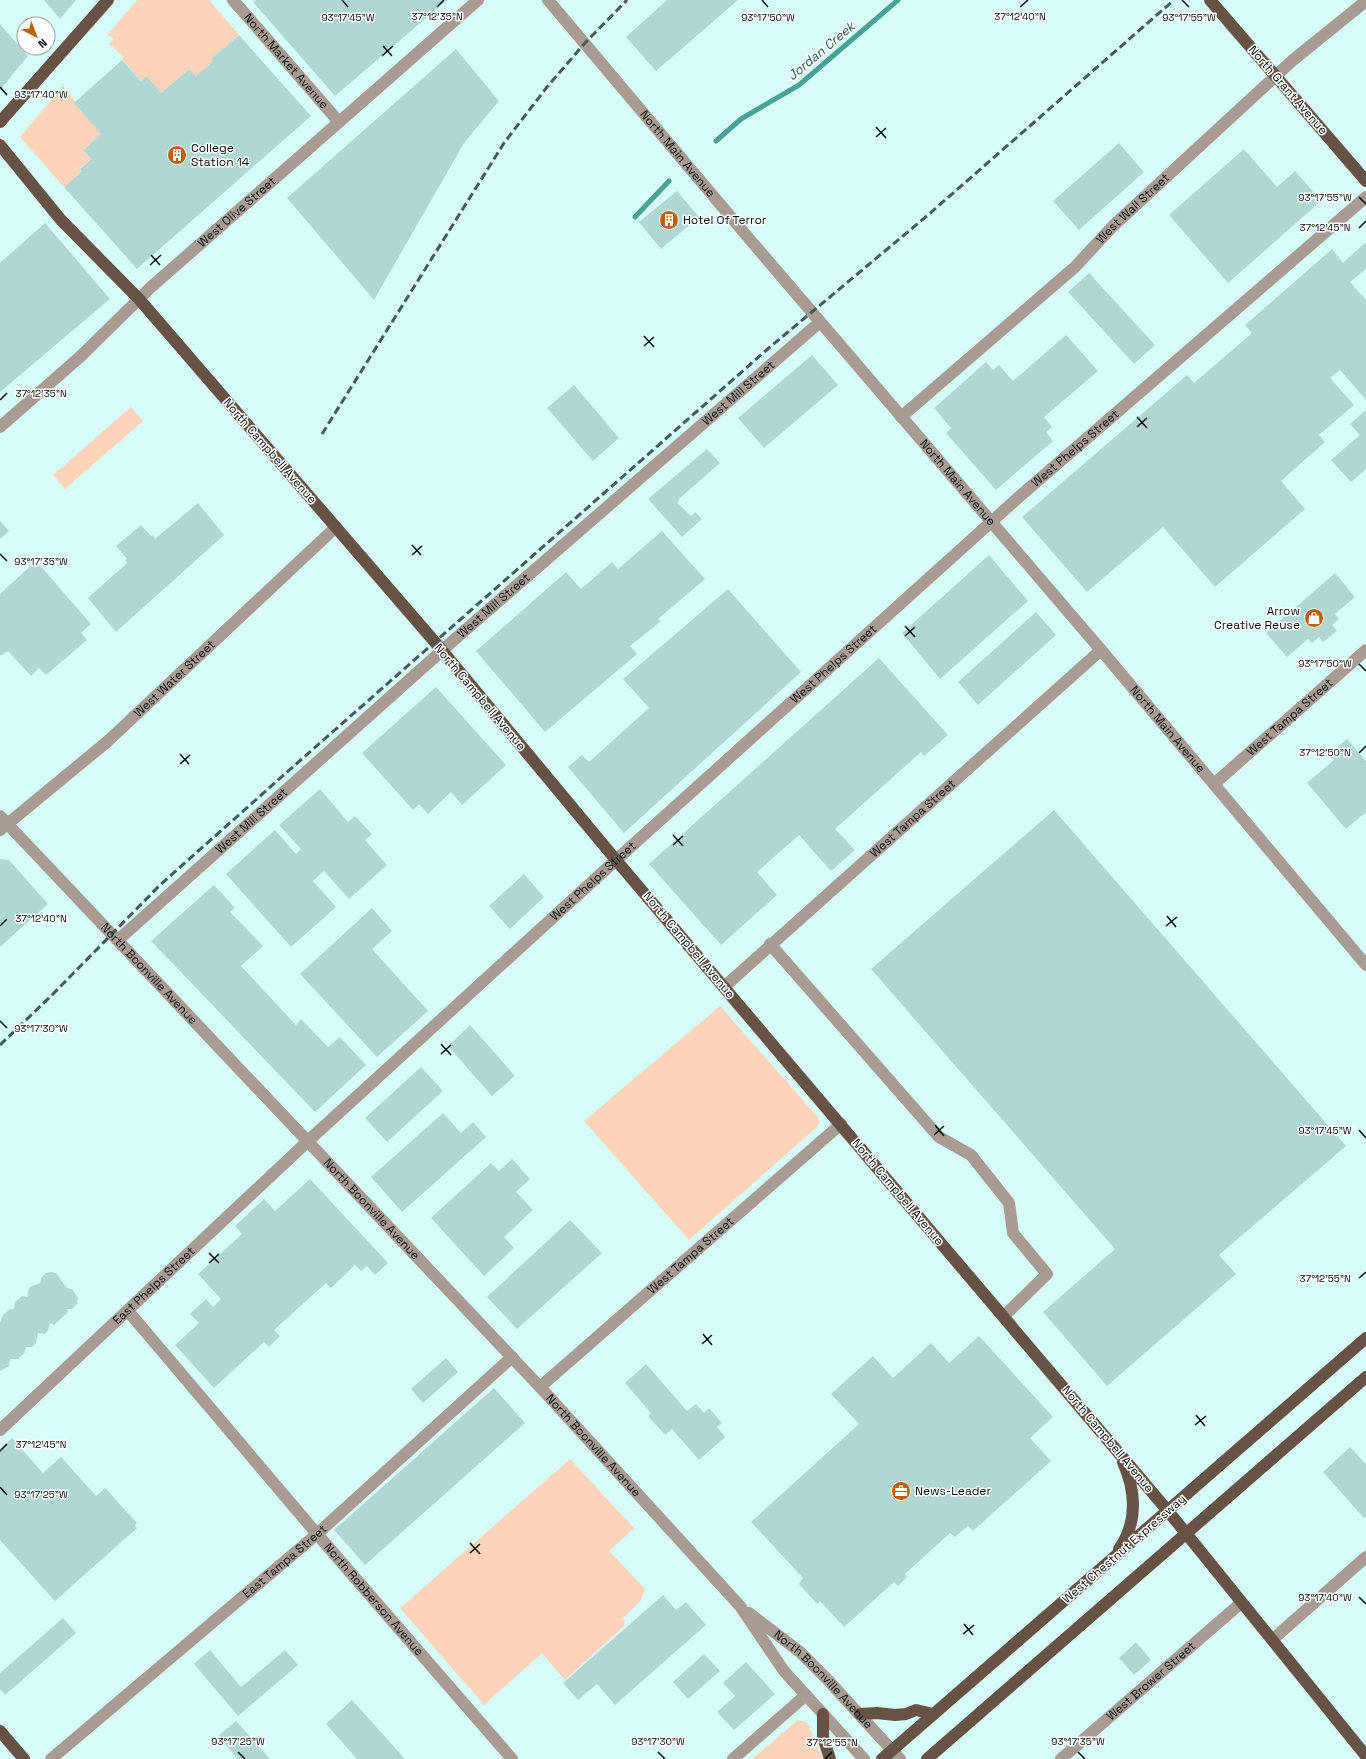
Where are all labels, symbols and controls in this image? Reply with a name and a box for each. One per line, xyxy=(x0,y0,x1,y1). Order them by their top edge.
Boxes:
street label: North Market Avenue xyxy=(240,10,332,112)
text: 37°12'35"N xyxy=(411,10,463,23)
text: 37°12'40"N xyxy=(994,10,1046,23)
text: 93°17'45"W xyxy=(321,11,375,24)
text: 93°17'50"W xyxy=(741,11,795,24)
text: 93°17'55"W xyxy=(1162,11,1216,24)
north arrow xyxy=(16,16,56,56)
water label: Jordan Creek xyxy=(784,17,860,84)
text: N xyxy=(35,36,50,51)
street label: North Grant Avenue xyxy=(1245,42,1331,138)
text: 93°17'40"W xyxy=(14,88,68,101)
street label: North Main Avenue xyxy=(636,107,719,200)
place label: College Station 14 xyxy=(191,140,250,170)
building icon: College Station 14 xyxy=(166,144,188,166)
street label: West Wall Street xyxy=(1093,170,1173,247)
street label: West Olive Street xyxy=(194,173,279,251)
text: 93°17'55"W xyxy=(1298,191,1352,204)
building icon: Hotel Of Terror xyxy=(658,209,680,231)
place label: Hotel Of Terror xyxy=(683,212,767,228)
text: 37°12'45"N xyxy=(1300,221,1350,234)
street label: West Mill Street xyxy=(699,357,778,429)
text: 37°12'35"N xyxy=(15,387,67,400)
street label: North Campbell Avenue xyxy=(220,395,320,507)
street label: West Phelps Street xyxy=(1028,406,1122,491)
street label: North Main Avenue xyxy=(916,436,999,529)
text: 93°17'35"W xyxy=(14,555,68,568)
street label: West Mill Street xyxy=(454,569,533,641)
place label: Arrow Creative Reuse xyxy=(1214,603,1300,633)
shop icon: Arrow Creative Reuse xyxy=(1303,607,1325,629)
street label: West Phelps Street xyxy=(787,621,880,707)
street label: West Water Street xyxy=(130,637,218,721)
street label: North Campbell Avenue xyxy=(431,640,529,754)
text: 93°17'50"W xyxy=(1298,657,1352,670)
street label: West Tampa Street xyxy=(1243,675,1336,759)
street label: North Main Avenue xyxy=(1127,682,1209,776)
text: 37°12'50"N xyxy=(1299,746,1351,759)
street label: West Tampa Street xyxy=(866,776,959,861)
street label: West Mill Street xyxy=(212,784,291,857)
street label: West Phelps Street xyxy=(547,838,639,924)
street label: North Campbell Avenue xyxy=(640,888,738,1002)
text: 37°12'40"N xyxy=(15,912,67,925)
street label: North Boonville Avenue xyxy=(97,920,201,1028)
text: 93°17'30"W xyxy=(14,1022,68,1035)
text: 93°17'45"W xyxy=(1298,1124,1352,1137)
street label: North Campbell Avenue xyxy=(849,1135,947,1249)
street label: North Boonville Avenue xyxy=(320,1155,423,1263)
street label: West Tampa Street xyxy=(644,1213,737,1298)
street label: East Phelps Street xyxy=(109,1243,198,1328)
text: 37°12'55"N xyxy=(1299,1272,1351,1285)
street label: North Campbell Avenue xyxy=(1059,1382,1157,1496)
street label: North Boonville Avenue xyxy=(542,1391,644,1500)
text: 37°12'45"N xyxy=(16,1438,66,1451)
office icon: News-Leader xyxy=(890,1480,912,1502)
place label: News-Leader xyxy=(915,1483,991,1499)
text: 93°17'25"W xyxy=(14,1488,68,1501)
street label: West Chestnut Expressway xyxy=(1059,1491,1189,1607)
street label: East Tampa Street xyxy=(239,1521,330,1602)
street label: North Robberson Avenue xyxy=(320,1540,427,1659)
text: 93°17'40"W xyxy=(1298,1591,1352,1604)
street label: North Boonville Avenue xyxy=(770,1627,876,1732)
street label: West Brower Street xyxy=(1103,1638,1199,1724)
text: 93°17'25"W xyxy=(211,1735,265,1748)
text: 93°17'30"W xyxy=(631,1735,685,1748)
text: 93°17'35"W xyxy=(1051,1735,1105,1748)
text: 37°12'55"N xyxy=(806,1736,858,1749)

